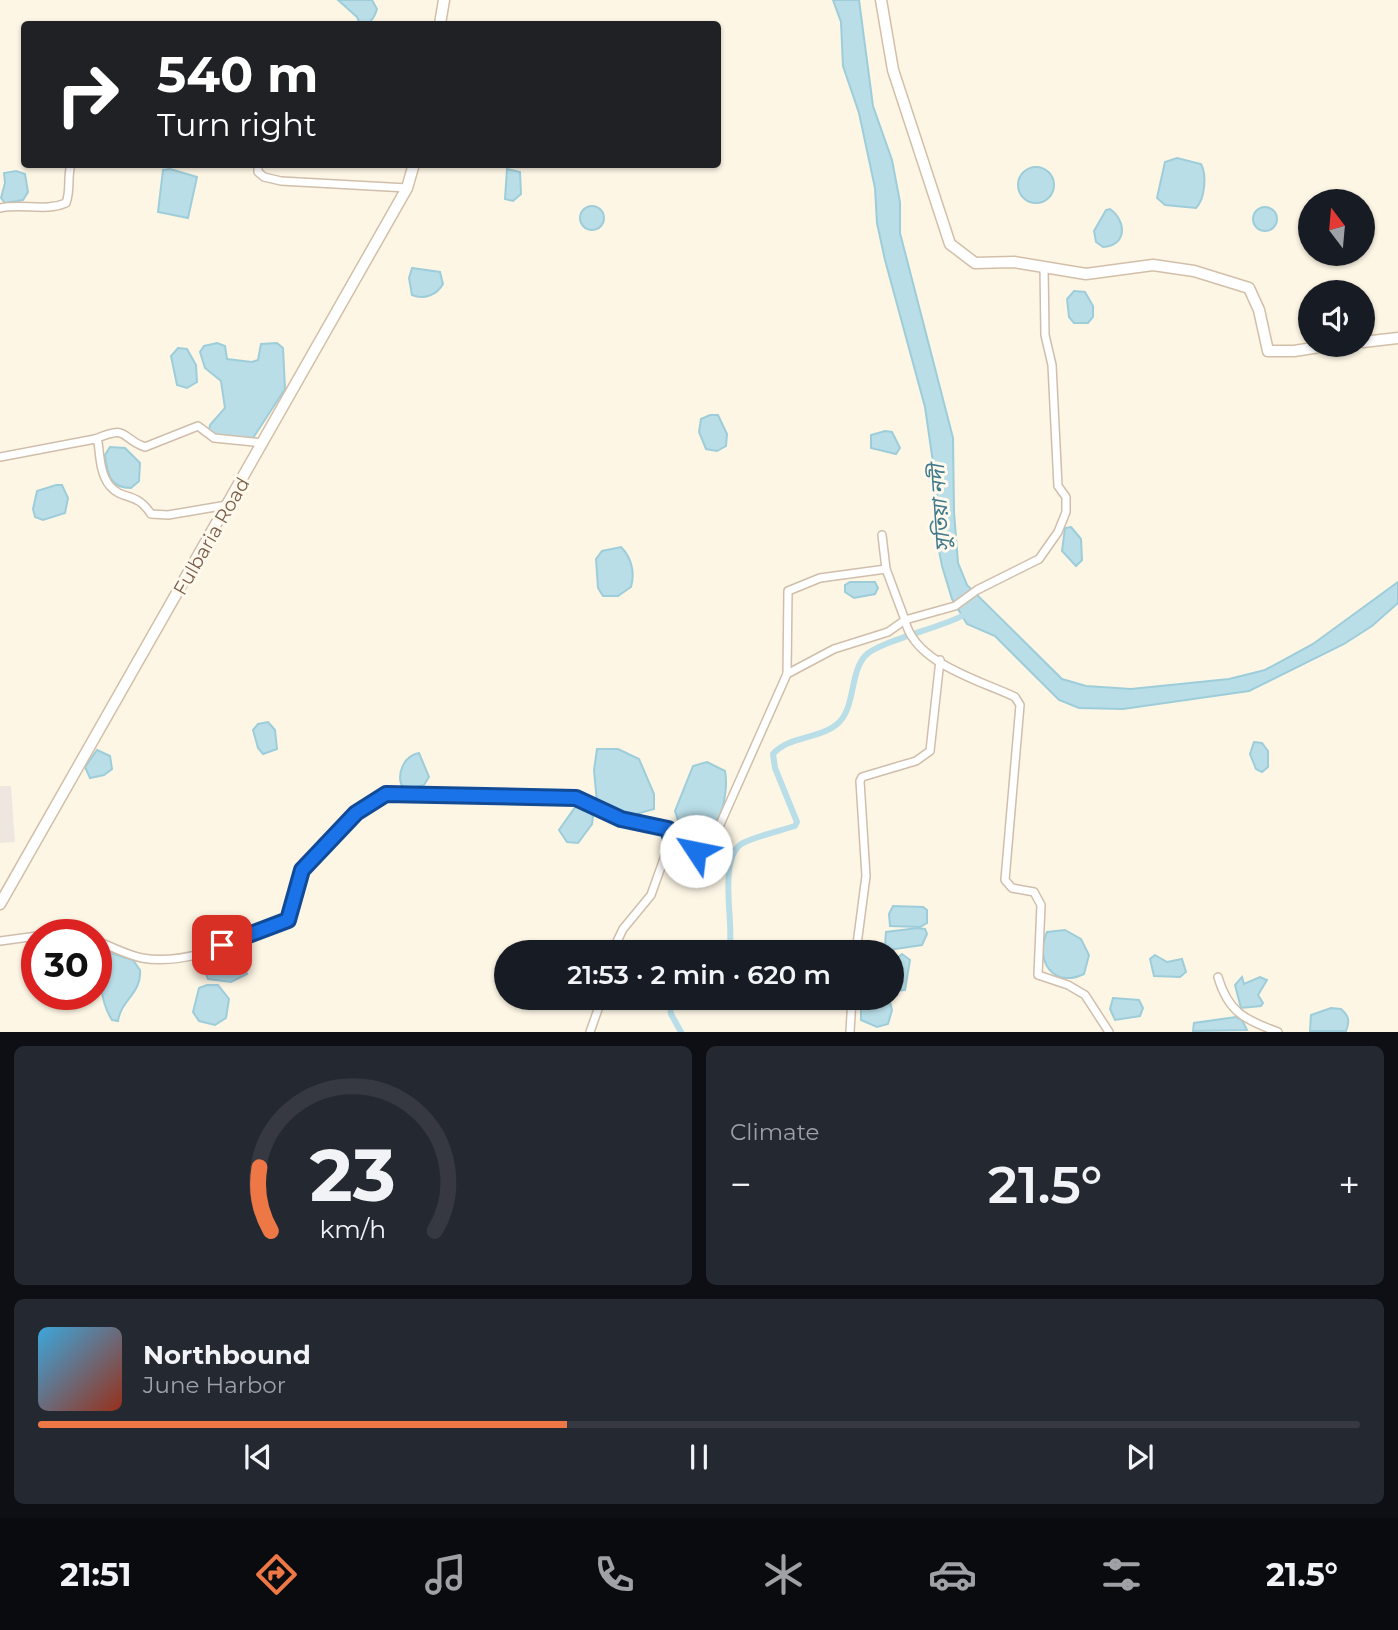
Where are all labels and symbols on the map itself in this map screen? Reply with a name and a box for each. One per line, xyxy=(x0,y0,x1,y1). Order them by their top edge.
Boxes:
north arrow xyxy=(1298,189,1376,266)
water label: সুতিয়া নদী xyxy=(924,459,955,553)
street label: Fulbaria Road xyxy=(168,473,254,599)
position arrow xyxy=(659,814,733,888)
pin xyxy=(192,915,252,975)
speed limit sign: 30 xyxy=(21,919,112,1010)

